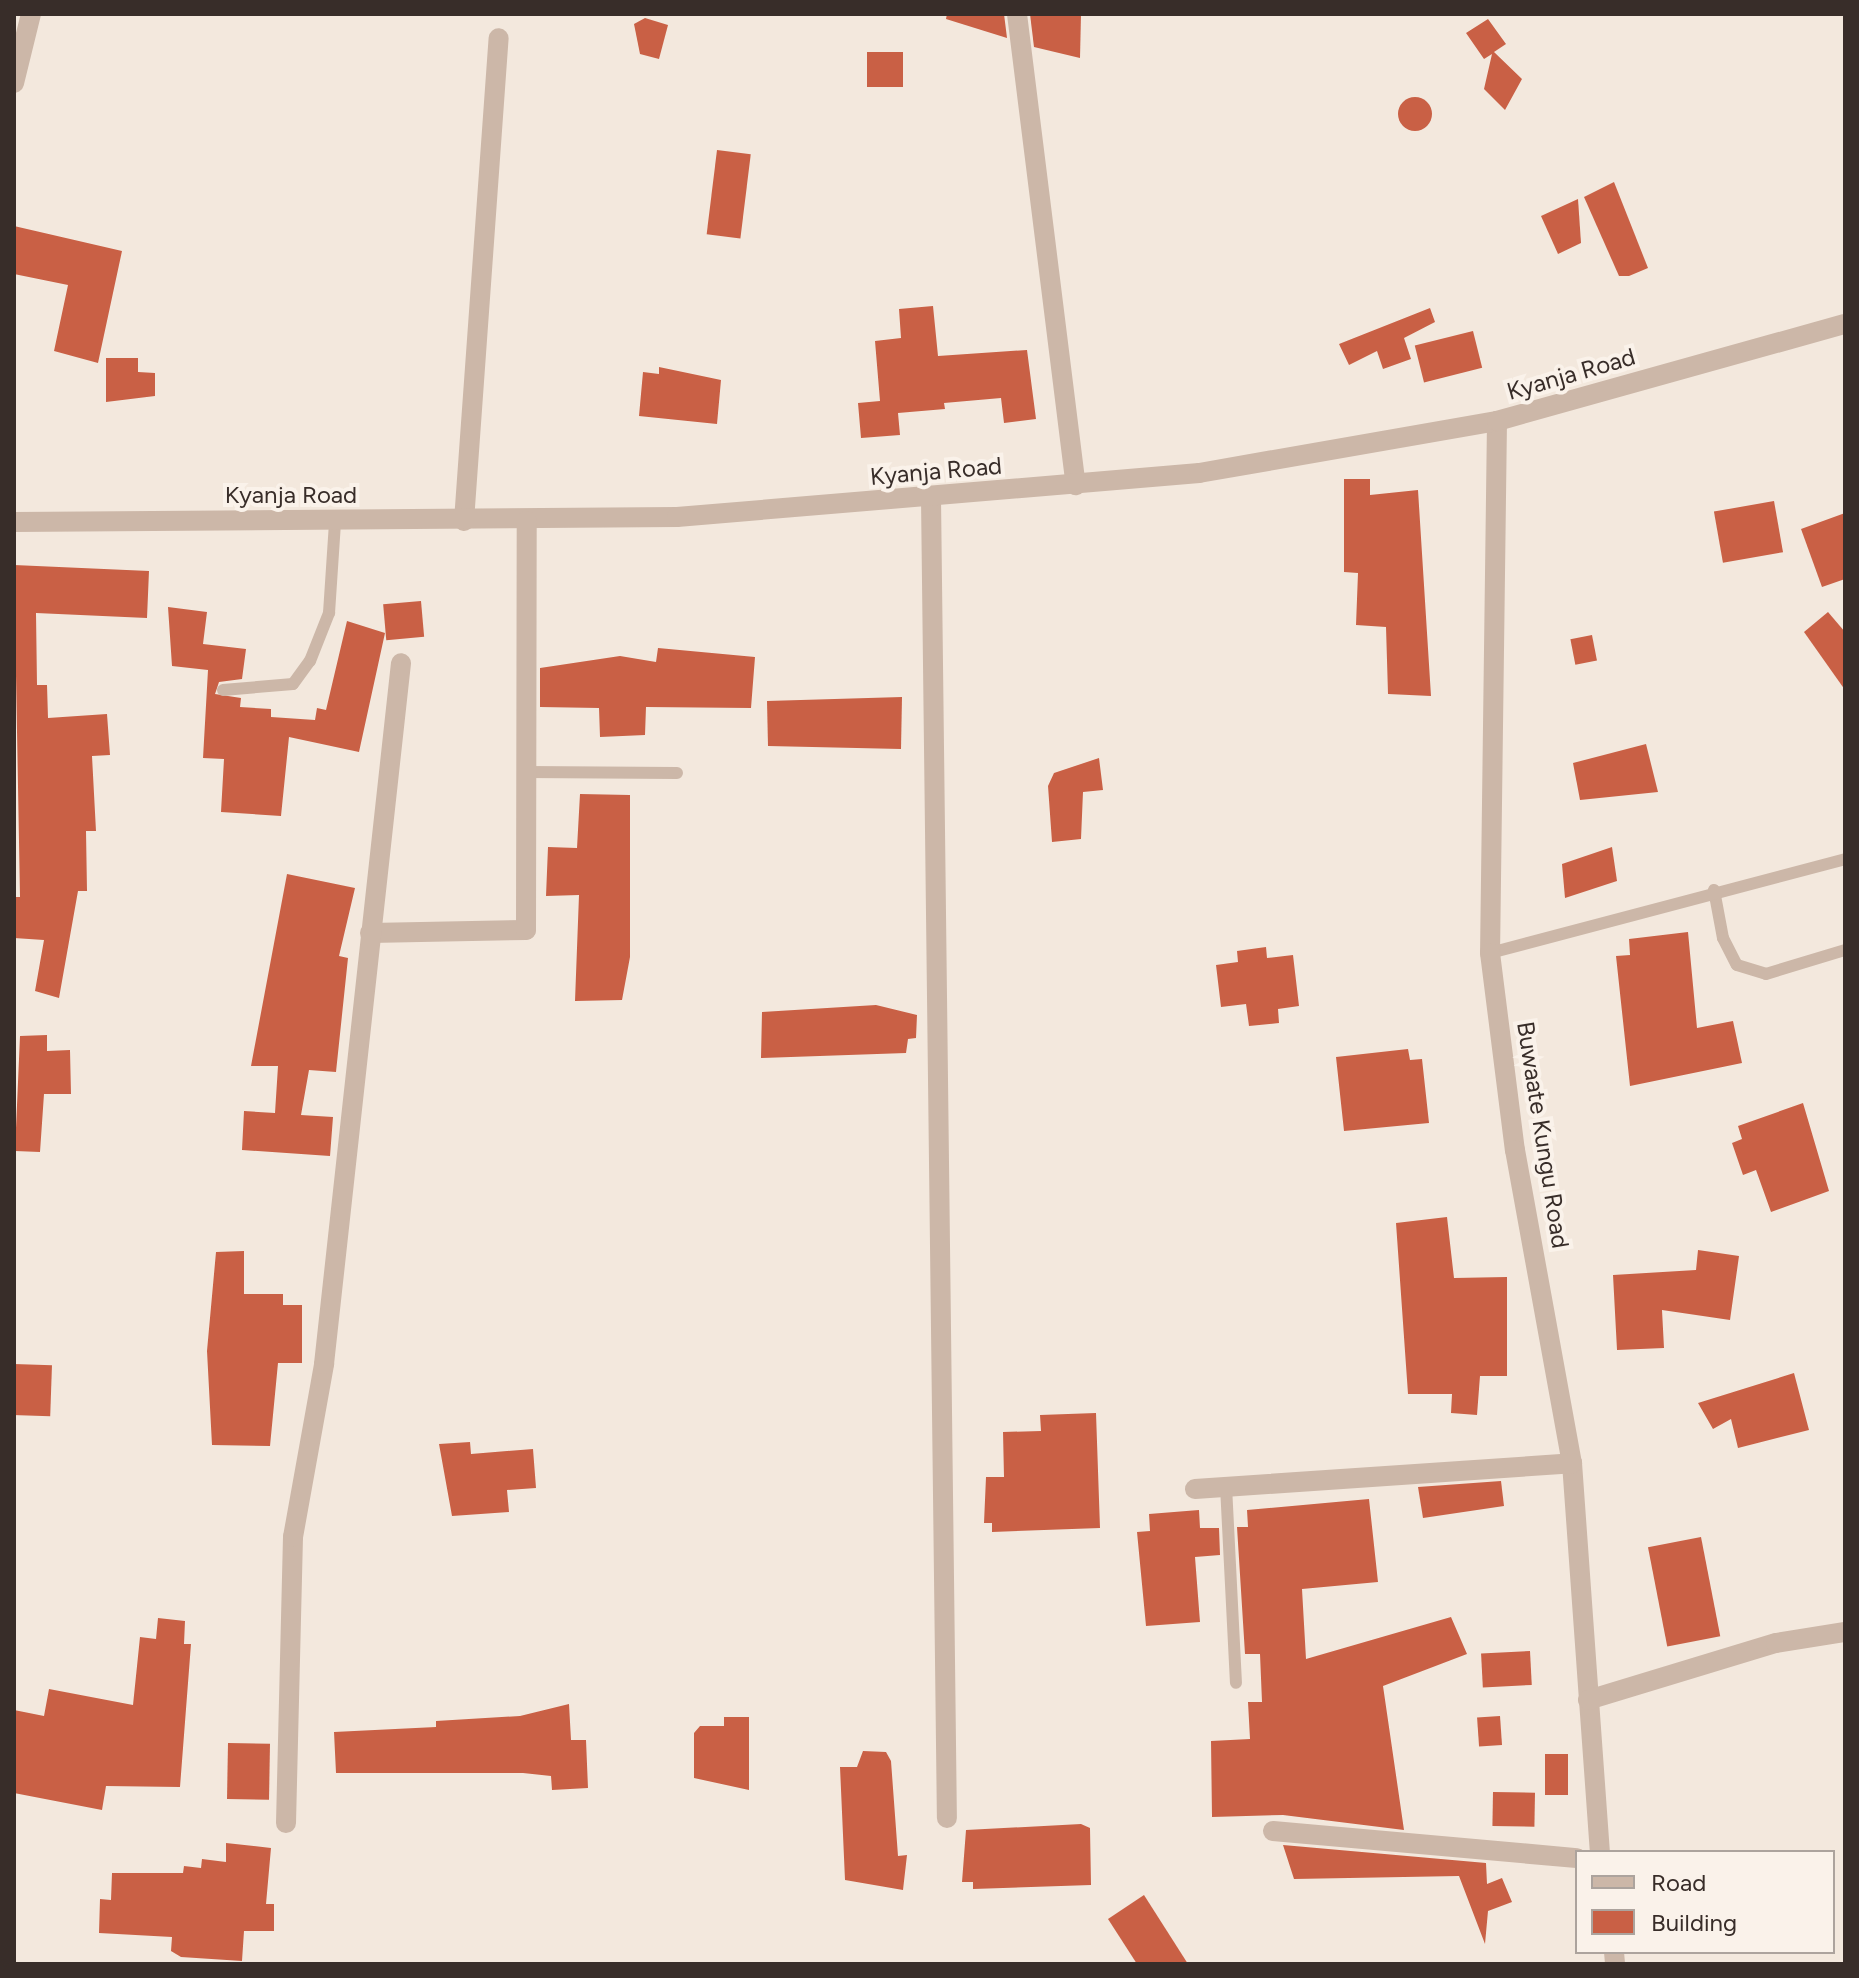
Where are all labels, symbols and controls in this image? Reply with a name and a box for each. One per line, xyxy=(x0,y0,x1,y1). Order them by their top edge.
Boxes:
street label: Kyanja Road xyxy=(1503,342,1639,406)
street label: Kyanja Road xyxy=(869,451,1003,491)
street label: Kyanja Road xyxy=(225,481,357,509)
street label: Buwaate Kungu Road xyxy=(1511,1020,1575,1250)
legend xyxy=(1575,1850,1835,1954)
text: Road xyxy=(1651,1868,1706,1897)
text: Building xyxy=(1651,1908,1737,1937)

